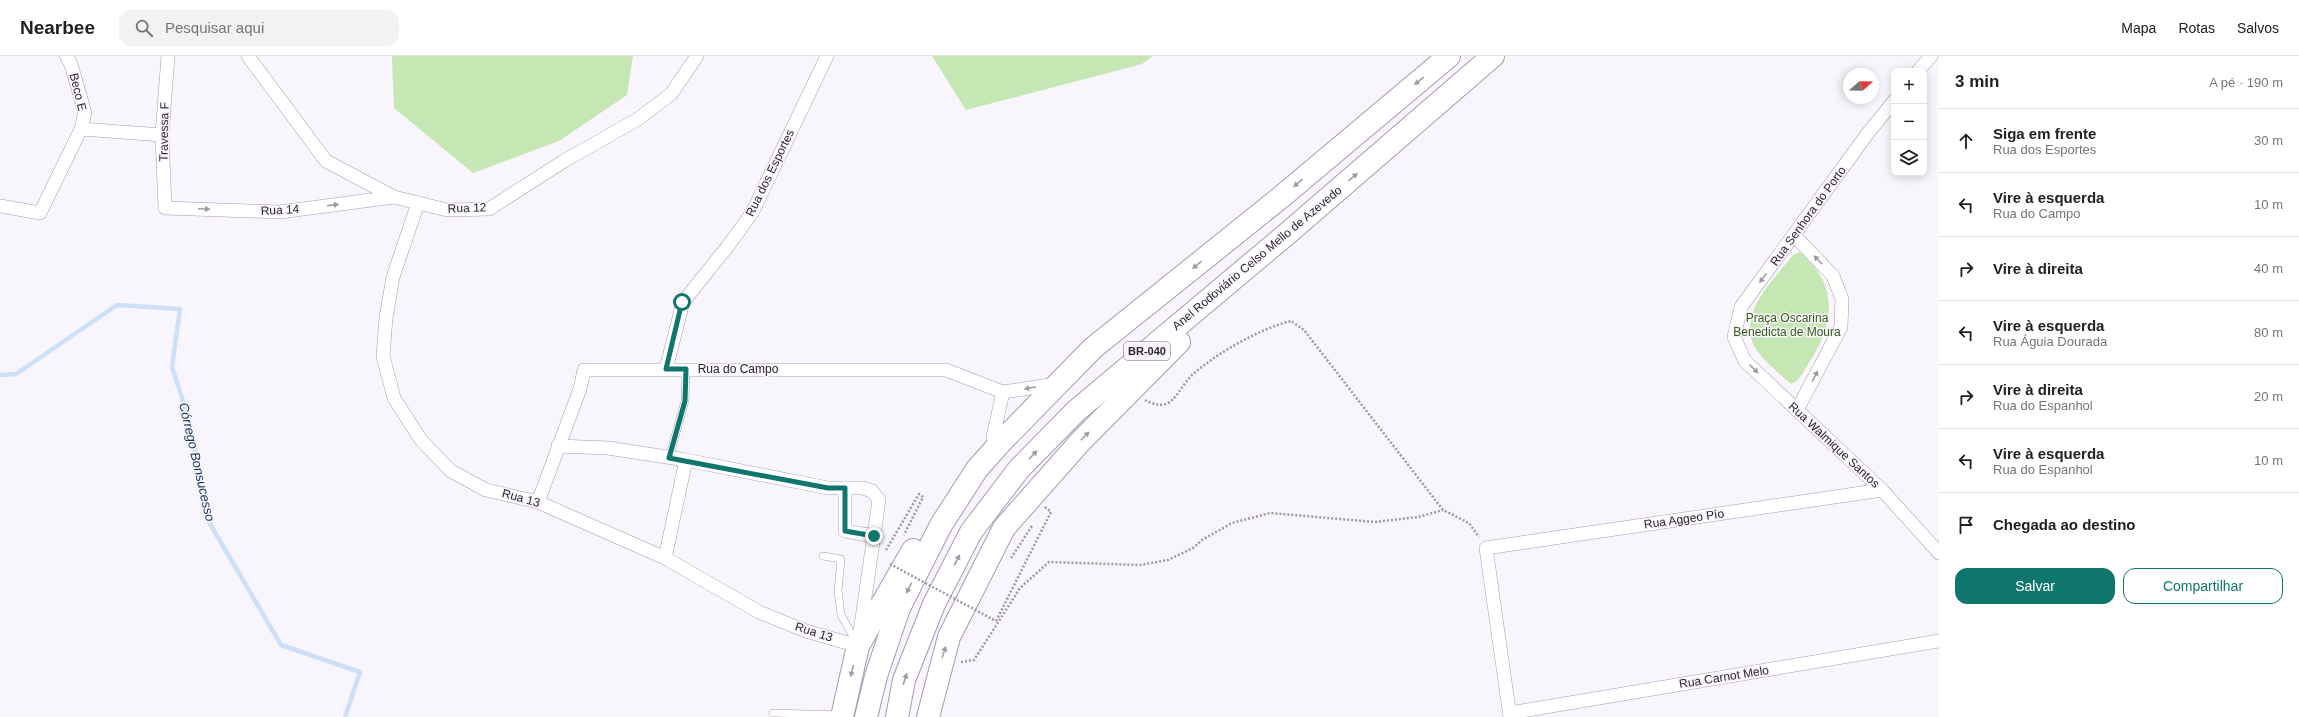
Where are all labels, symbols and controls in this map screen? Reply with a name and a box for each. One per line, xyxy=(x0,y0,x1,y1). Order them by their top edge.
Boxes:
search box xyxy=(119,10,399,46)
text: Nearbee xyxy=(20,17,95,38)
icon: search xyxy=(133,17,155,39)
text: Pesquisar aqui xyxy=(165,19,264,36)
text: Mapa xyxy=(2121,20,2156,36)
text: Rotas xyxy=(2178,20,2215,36)
text: Salvos xyxy=(2237,20,2279,36)
north arrow xyxy=(1843,68,1879,104)
map controls xyxy=(1891,68,1927,176)
button: + xyxy=(1891,68,1927,104)
street label: Beco E xyxy=(67,72,89,112)
text: 3 min xyxy=(1955,72,1999,91)
text: A pé · 190 m xyxy=(2209,75,2283,90)
one-way arrow xyxy=(1414,77,1425,86)
street label: Travessa F xyxy=(156,102,172,162)
button: − xyxy=(1891,104,1927,140)
text: Siga em frente xyxy=(1993,125,2096,142)
street label: Rua dos Esportes xyxy=(743,127,797,219)
icon: ahead xyxy=(1955,130,1977,152)
text: 30 m xyxy=(2254,133,2283,148)
button: layers xyxy=(1891,140,1927,176)
text: Rua dos Esportes xyxy=(1993,142,2096,157)
street label: Rua Senhora do Porto xyxy=(1767,163,1849,268)
one-way arrow xyxy=(1348,173,1357,182)
one-way arrow xyxy=(1293,178,1304,187)
street label: Anel Rodoviário Celso Mello de Azevedo xyxy=(1169,183,1345,333)
text: Vire à esquerda xyxy=(1993,189,2104,206)
icon: left xyxy=(1955,194,1977,216)
text: 10 m xyxy=(2254,197,2283,212)
street label: Rua 12 xyxy=(447,200,487,216)
street label: Rua 14 xyxy=(260,202,300,218)
one-way arrow xyxy=(327,202,339,208)
one-way arrow xyxy=(198,206,211,212)
text: Rua do Campo xyxy=(1993,206,2080,221)
one-way arrow xyxy=(1813,255,1823,265)
icon: right xyxy=(1955,258,1977,280)
one-way arrow xyxy=(1192,260,1203,269)
text: Vire à direita xyxy=(1993,260,2083,277)
text: 40 m xyxy=(2254,261,2283,276)
one-way arrow xyxy=(1759,273,1767,283)
route start xyxy=(673,293,691,311)
park label: Praça Oscarina Benedicta de Moura xyxy=(1733,311,1841,339)
text: Vire à esquerda xyxy=(1993,317,2104,334)
icon: left xyxy=(1955,322,1977,344)
text: 80 m xyxy=(2254,325,2283,340)
text: Rua Águia Dourada xyxy=(1993,334,2107,349)
road number: BR-040 xyxy=(1124,342,1170,360)
street label: Rua do Campo xyxy=(698,362,779,376)
one-way arrow xyxy=(1749,365,1759,374)
one-way arrow xyxy=(1812,370,1819,381)
text: Vire à direita xyxy=(1993,381,2083,398)
one-way arrow xyxy=(1024,385,1036,391)
icon: right xyxy=(1955,386,1977,408)
text: 20 m xyxy=(2254,389,2283,404)
text: Rua do Espanhol xyxy=(1993,398,2093,413)
street label: Rua Walmique Santos xyxy=(1786,399,1882,491)
water label: Córrego Bonsucesso xyxy=(176,401,218,523)
one-way arrow xyxy=(1081,431,1090,441)
text: Vire à esquerda xyxy=(1993,445,2104,462)
one-way arrow xyxy=(1028,450,1038,460)
icon: left xyxy=(1955,450,1977,472)
text: 10 m xyxy=(2254,453,2283,468)
text: Rua do Espanhol xyxy=(1993,462,2093,477)
street label: Rua 13 xyxy=(500,486,542,510)
street label: Rua Aggeo Pío xyxy=(1643,506,1725,532)
icon: arrive xyxy=(1955,514,1977,536)
text: Chegada ao destino xyxy=(1993,516,2136,533)
route end xyxy=(865,527,883,545)
one-way arrow xyxy=(953,554,960,566)
button: Salvar xyxy=(1955,568,2115,604)
button: Compartilhar xyxy=(2123,568,2283,604)
one-way arrow xyxy=(906,582,912,594)
street label: Rua 13 xyxy=(793,619,835,645)
one-way arrow xyxy=(942,646,948,658)
street label: Rua Carnot Melo xyxy=(1678,663,1770,691)
one-way arrow xyxy=(849,665,855,677)
one-way arrow xyxy=(902,672,908,684)

